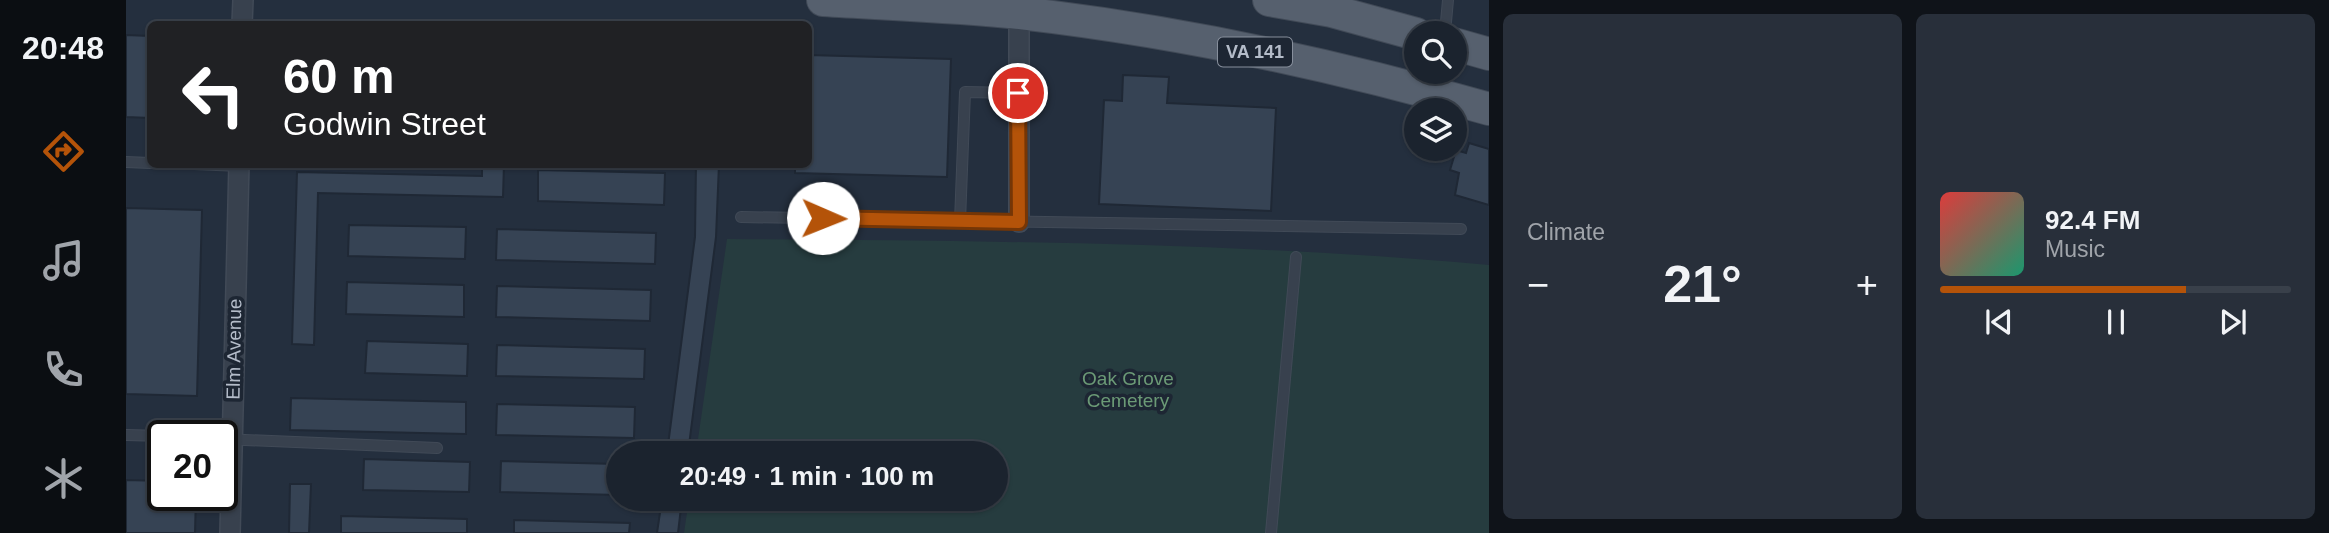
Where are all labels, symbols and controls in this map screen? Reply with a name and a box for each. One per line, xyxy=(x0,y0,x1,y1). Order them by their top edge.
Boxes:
map controls xyxy=(1404,21,1467,161)
button: search xyxy=(1404,21,1467,84)
text: 20:48 xyxy=(22,30,104,66)
road number: VA 141 xyxy=(1218,38,1292,66)
icon: left xyxy=(168,49,259,140)
text: 60 m xyxy=(283,49,395,103)
pin xyxy=(988,63,1048,123)
icon: arrive xyxy=(999,74,1037,112)
button: layers xyxy=(1404,98,1467,161)
text: Godwin Street xyxy=(283,106,486,142)
icon: directions xyxy=(39,127,88,176)
position arrow xyxy=(786,181,860,255)
text: 92.4 FM xyxy=(2045,205,2140,235)
text: Climate xyxy=(1527,219,1605,245)
icon: music xyxy=(39,236,88,285)
text: Music xyxy=(2045,236,2105,262)
text: 21° xyxy=(1663,255,1742,313)
text: − xyxy=(1527,264,1549,306)
text: + xyxy=(1856,264,1878,306)
street label: Elm Avenue xyxy=(223,298,245,400)
icon: previous xyxy=(1980,303,2018,341)
icon: pause xyxy=(2097,303,2135,341)
icon: next xyxy=(2214,303,2252,341)
icon: phone xyxy=(39,345,88,394)
park label: Oak Grove Cemetery xyxy=(1082,368,1174,411)
speed limit sign: 20 xyxy=(147,420,238,511)
icon: climate xyxy=(39,454,88,503)
text: 20:49 · 1 min · 100 m xyxy=(680,461,934,491)

